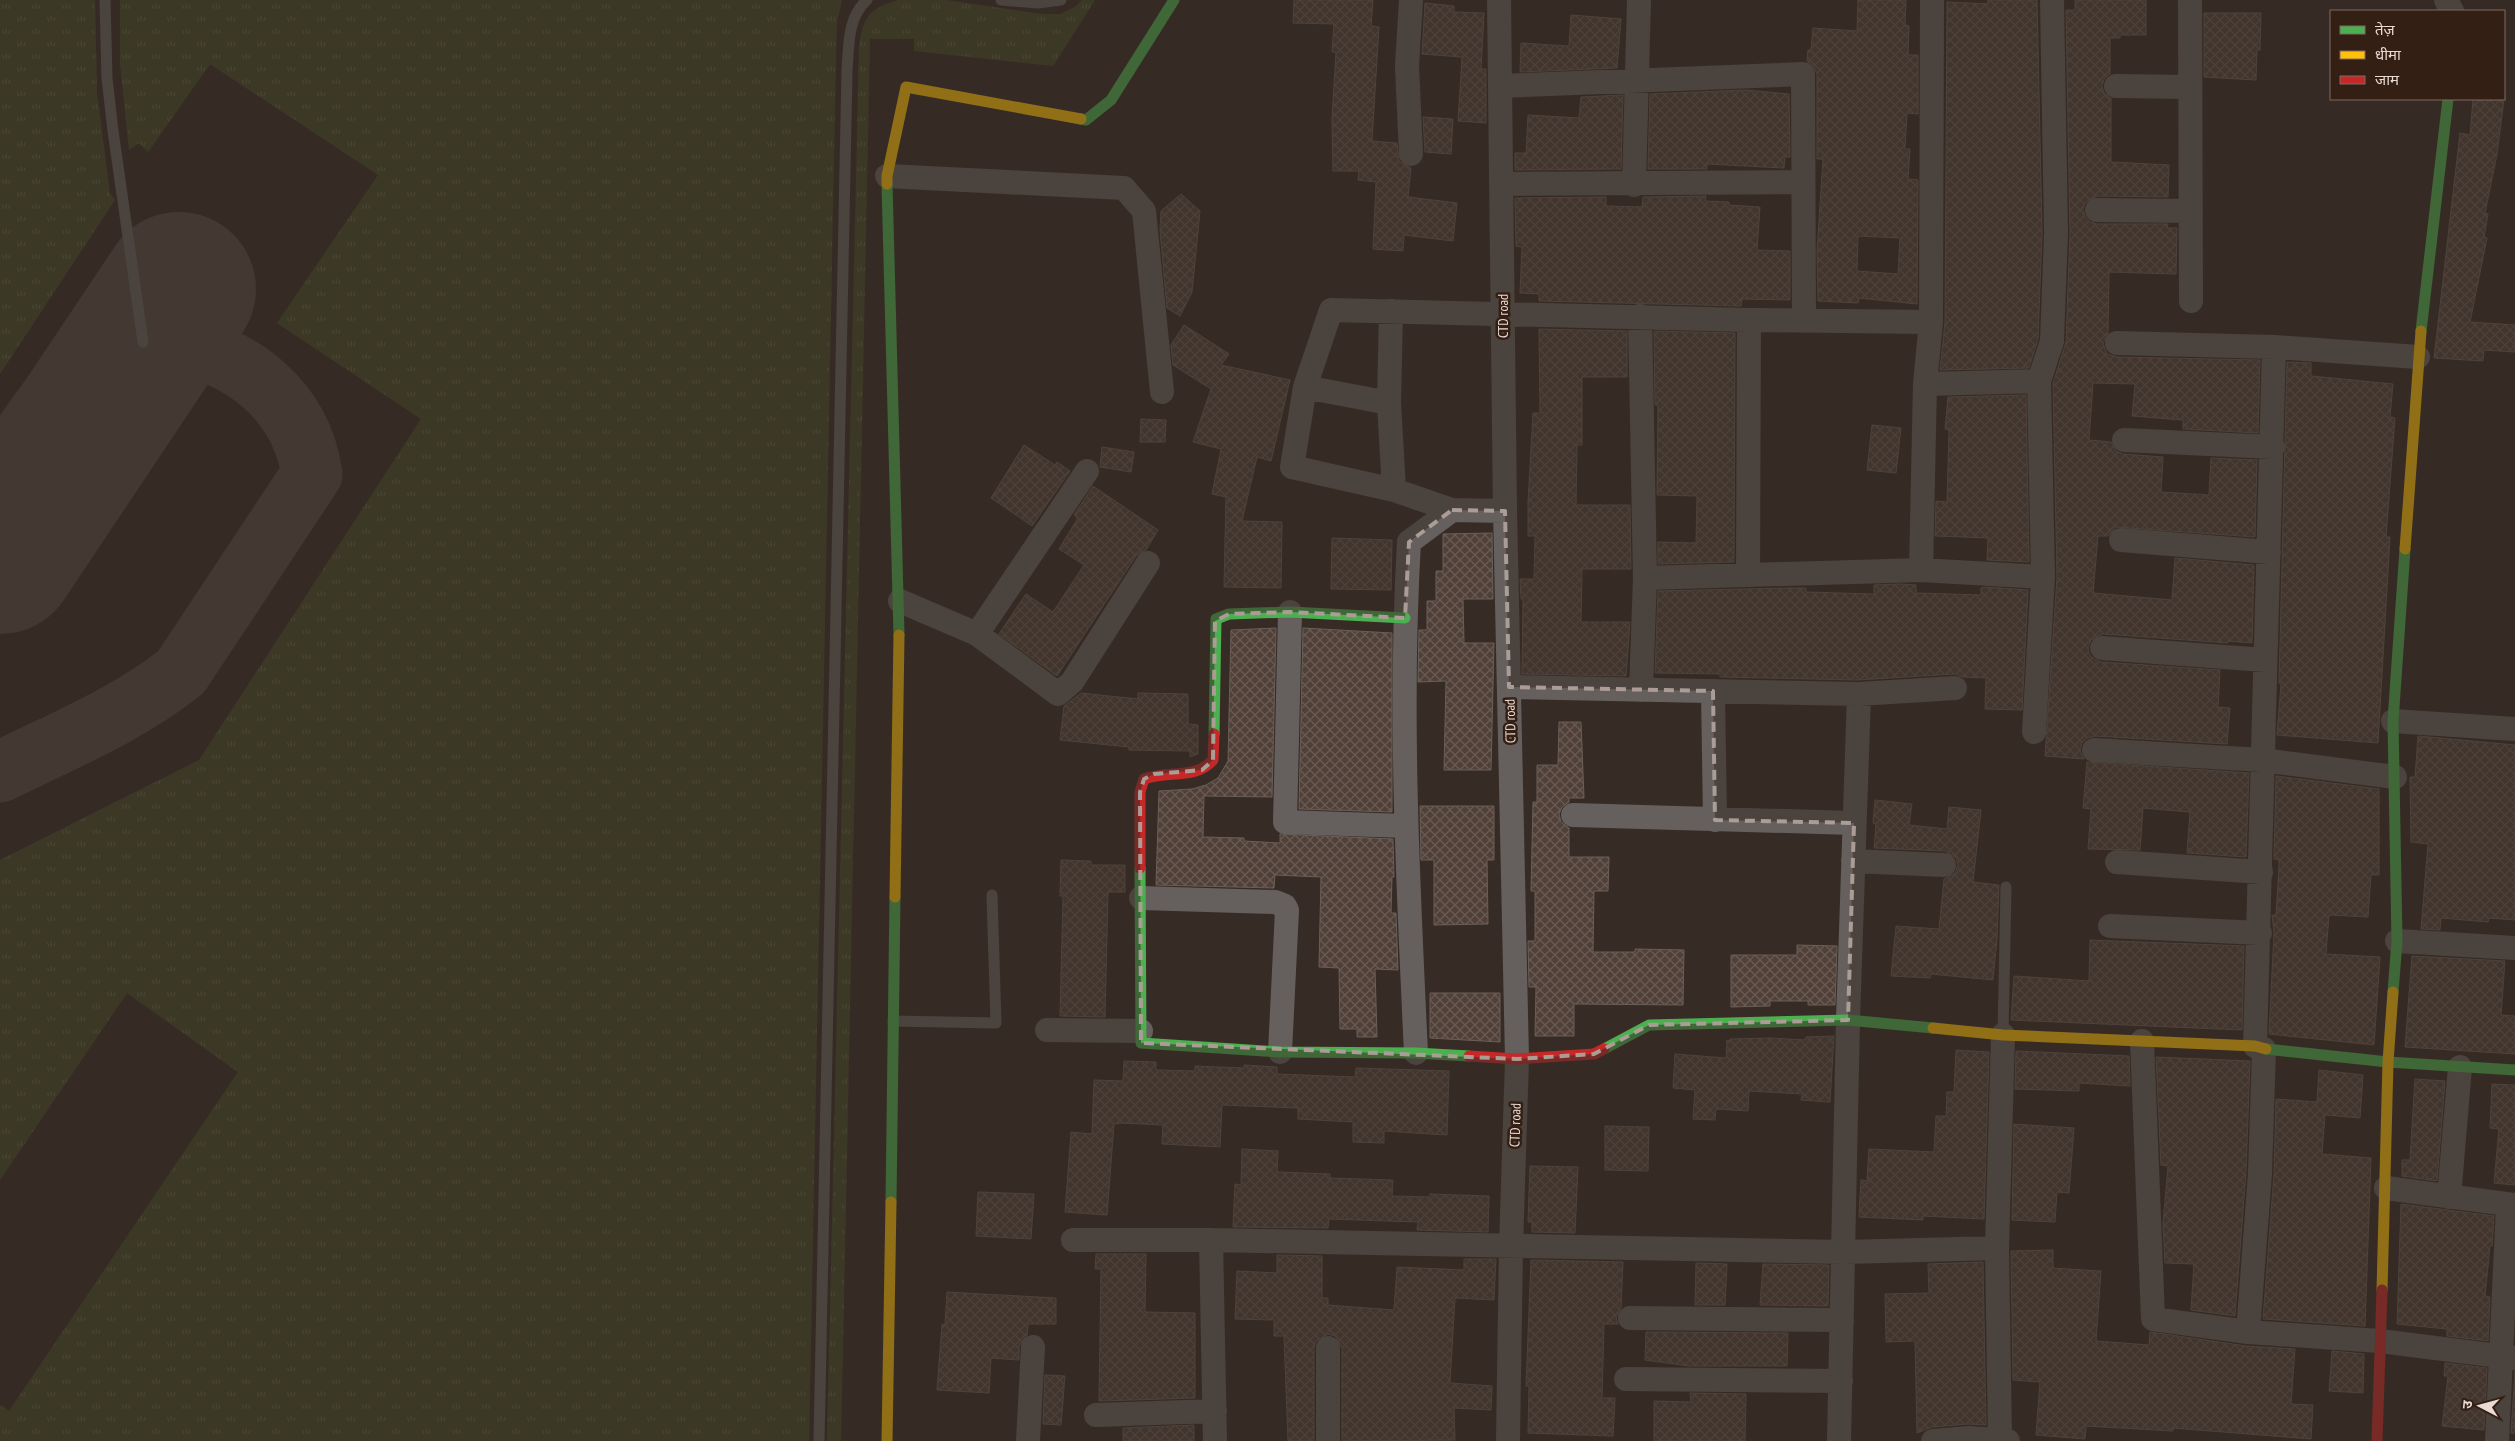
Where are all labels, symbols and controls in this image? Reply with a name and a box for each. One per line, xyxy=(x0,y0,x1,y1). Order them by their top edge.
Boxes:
legend xyxy=(2330,10,2505,100)
text: तेज़ xyxy=(2375,20,2396,39)
text: धीमा xyxy=(2375,45,2402,64)
text: जाम xyxy=(2375,70,2400,89)
street label: CTD road xyxy=(1494,294,1512,338)
street label: CTD road xyxy=(1501,699,1519,743)
street label: CTD road xyxy=(1505,1103,1525,1147)
north arrow xyxy=(2455,1381,2505,1431)
text: उ xyxy=(2458,1399,2477,1410)

